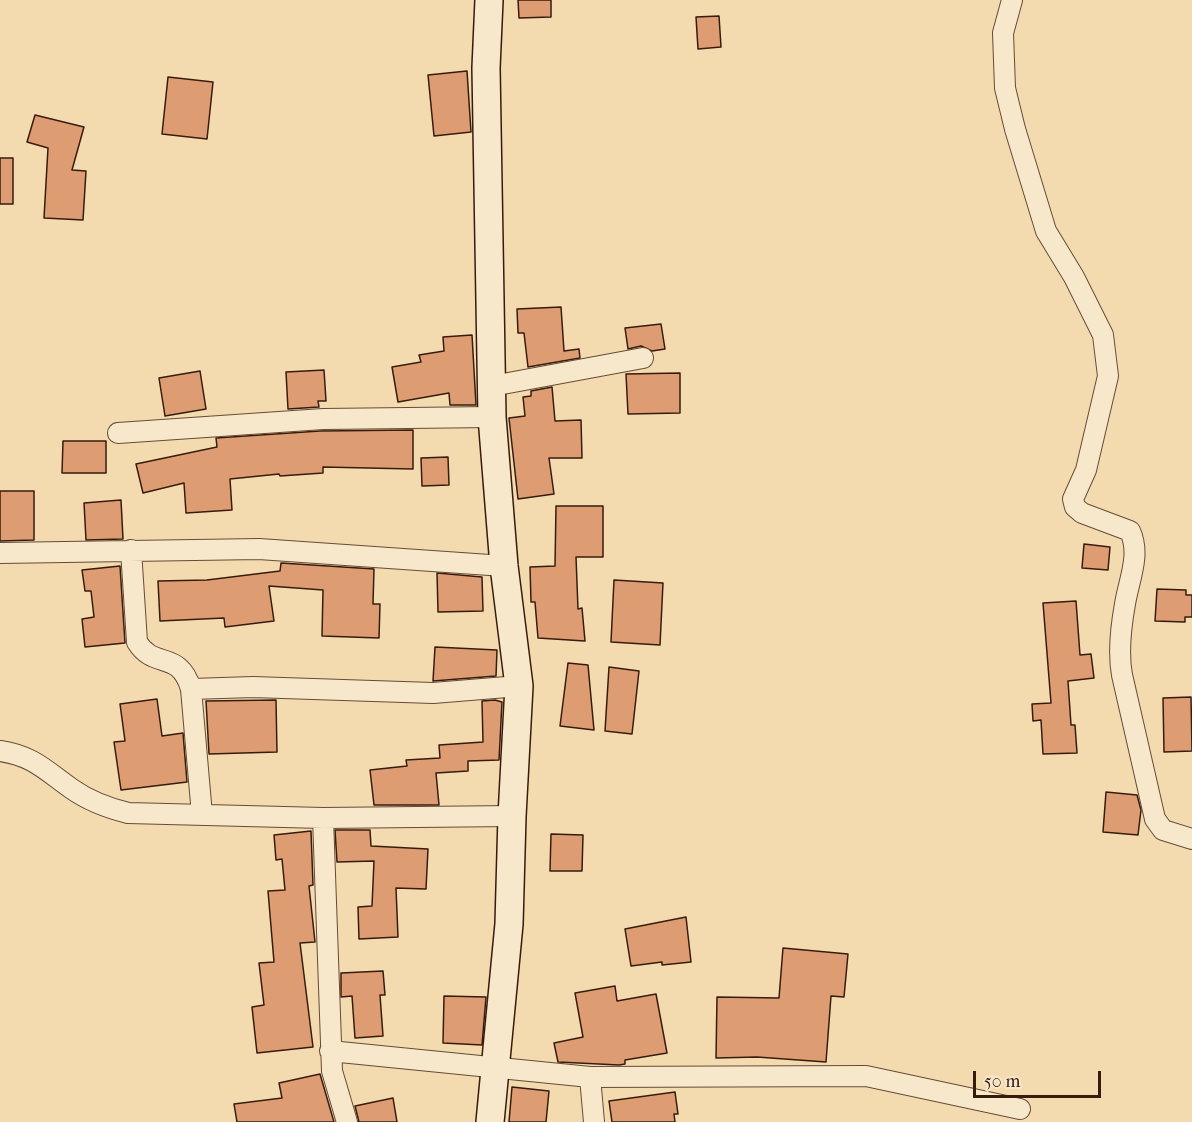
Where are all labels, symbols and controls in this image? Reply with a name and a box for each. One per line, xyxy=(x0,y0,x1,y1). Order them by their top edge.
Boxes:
scale bar xyxy=(976,1059,1104,1097)
text: 50 m xyxy=(984,1071,1020,1092)

